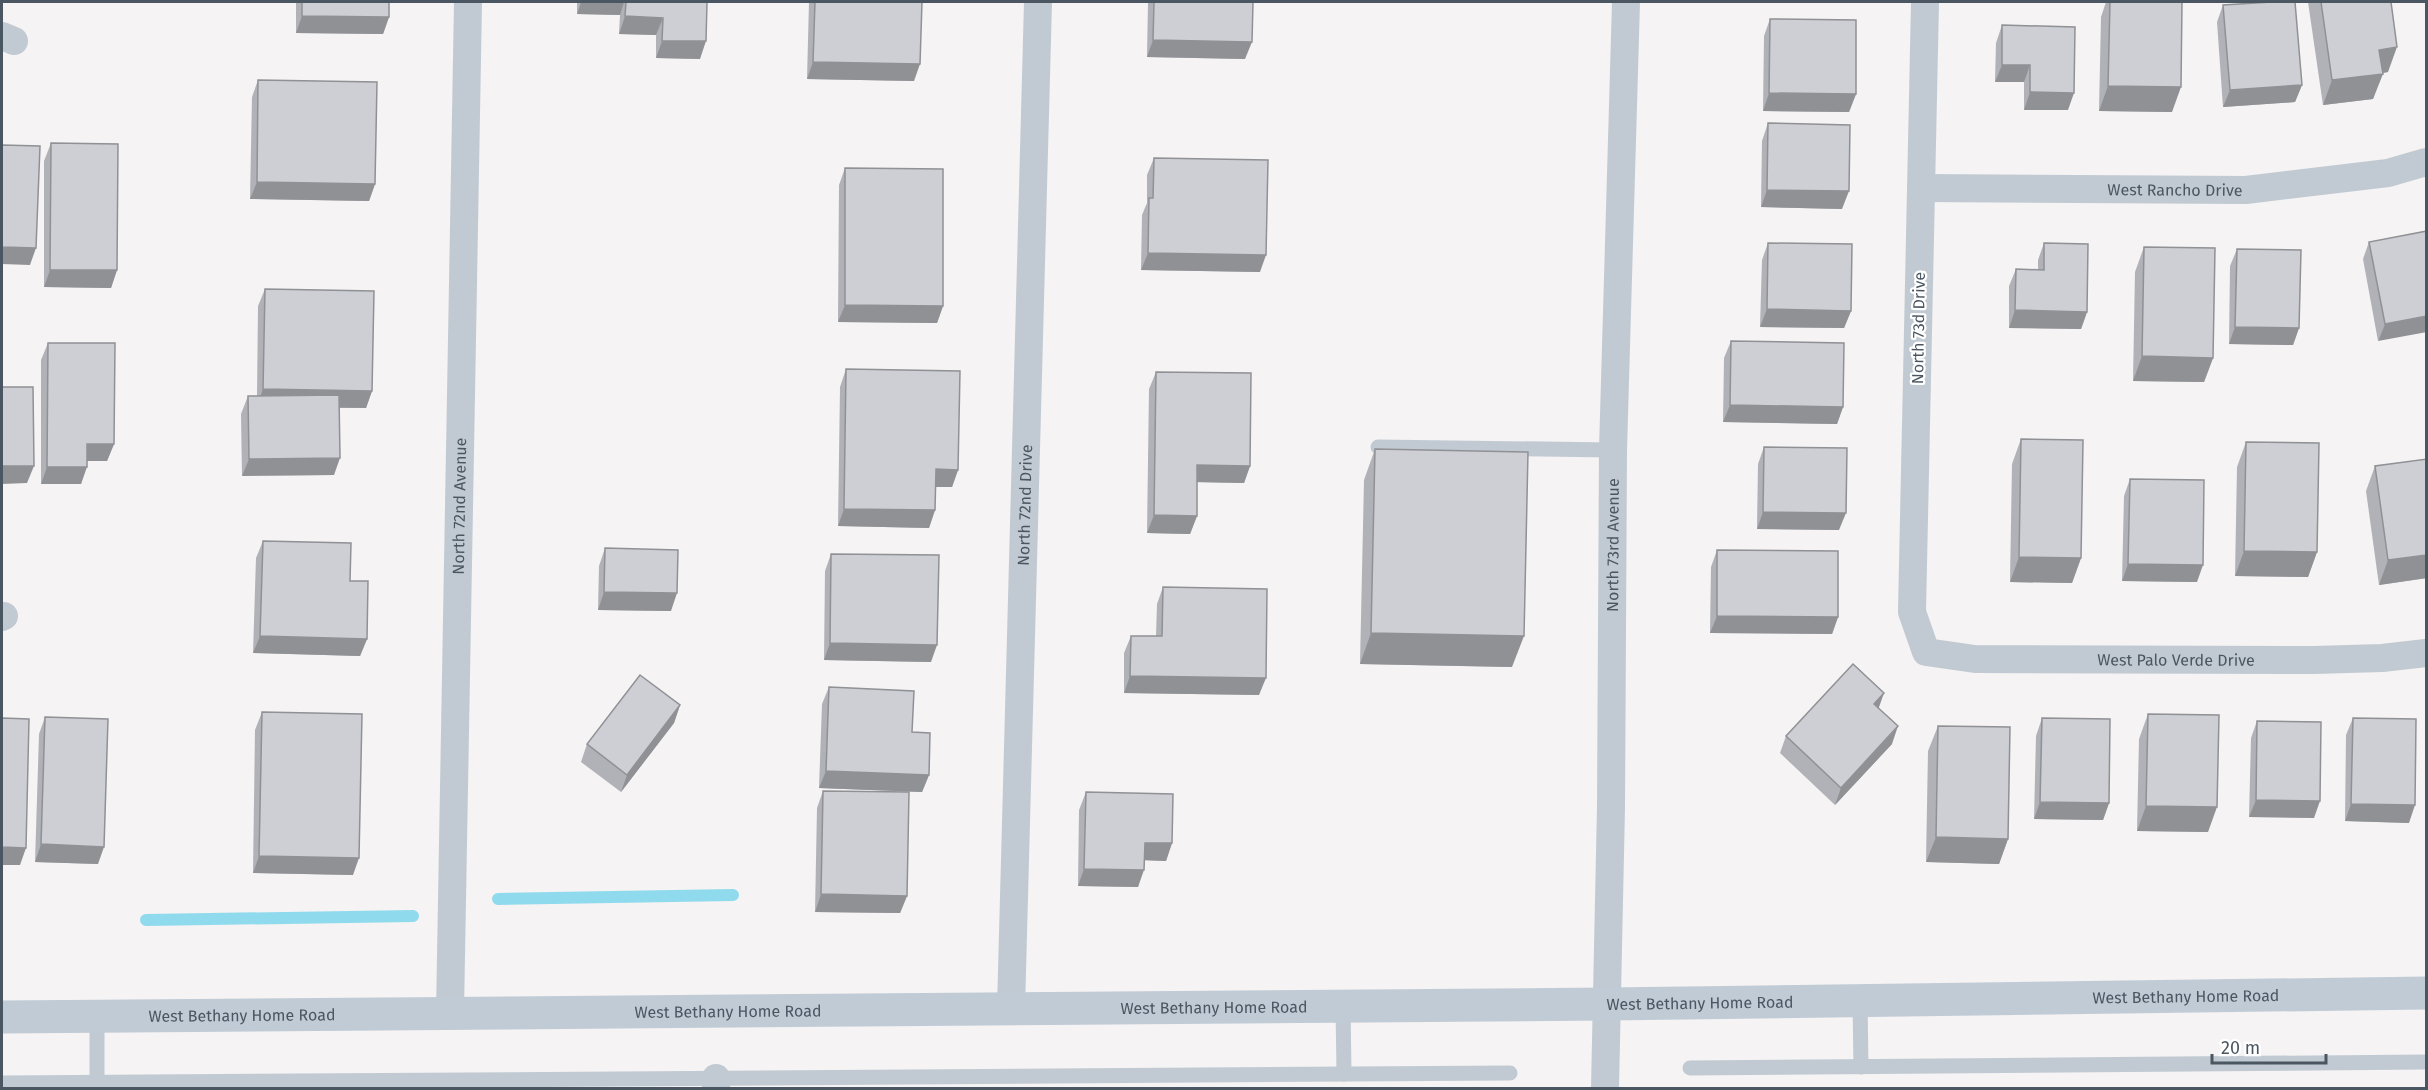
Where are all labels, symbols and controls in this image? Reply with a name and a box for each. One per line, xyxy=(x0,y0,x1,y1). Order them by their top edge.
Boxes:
street label: West Rancho Drive xyxy=(2107,180,2243,200)
street label: North 73d Drive xyxy=(1908,272,1929,384)
street label: North 72nd Avenue xyxy=(449,437,470,575)
street label: North 72nd Drive xyxy=(1014,444,1036,566)
street label: North 73rd Avenue xyxy=(1603,478,1623,612)
street label: West Palo Verde Drive xyxy=(2097,650,2255,670)
street label: West Bethany Home Road xyxy=(2092,986,2279,1007)
street label: West Bethany Home Road xyxy=(1606,993,1794,1014)
street label: West Bethany Home Road xyxy=(1120,997,1308,1018)
street label: West Bethany Home Road xyxy=(634,1001,822,1022)
street label: West Bethany Home Road xyxy=(148,1005,336,1026)
scale bar xyxy=(2212,1027,2326,1065)
text: 20 m xyxy=(2221,1037,2260,1059)

